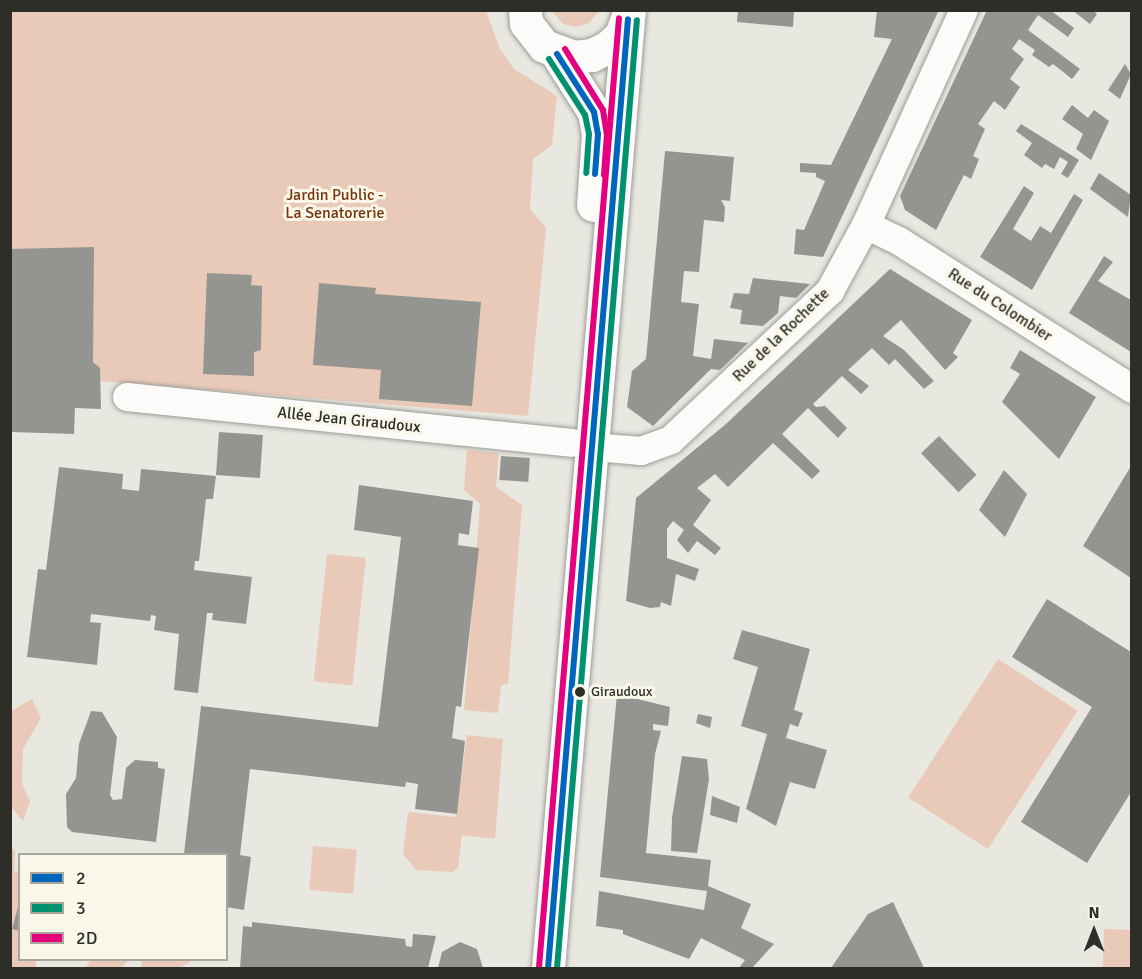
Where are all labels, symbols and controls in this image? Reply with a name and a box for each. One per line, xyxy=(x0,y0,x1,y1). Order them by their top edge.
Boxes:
park label: Jardin Public - La Senatorerie xyxy=(285,185,385,223)
street label: Rue du Colombier xyxy=(944,264,1056,346)
street label: Rue de la Rochette xyxy=(729,284,833,386)
street label: Allée Jean Giraudoux xyxy=(276,403,422,437)
place label: Giraudoux xyxy=(591,684,652,700)
marker: Giraudoux xyxy=(574,686,586,698)
legend xyxy=(18,853,228,961)
text: 2 xyxy=(76,867,86,889)
text: 3 xyxy=(76,897,86,919)
north arrow xyxy=(1064,901,1124,961)
text: N xyxy=(1088,903,1100,923)
text: 2D xyxy=(76,927,97,949)

